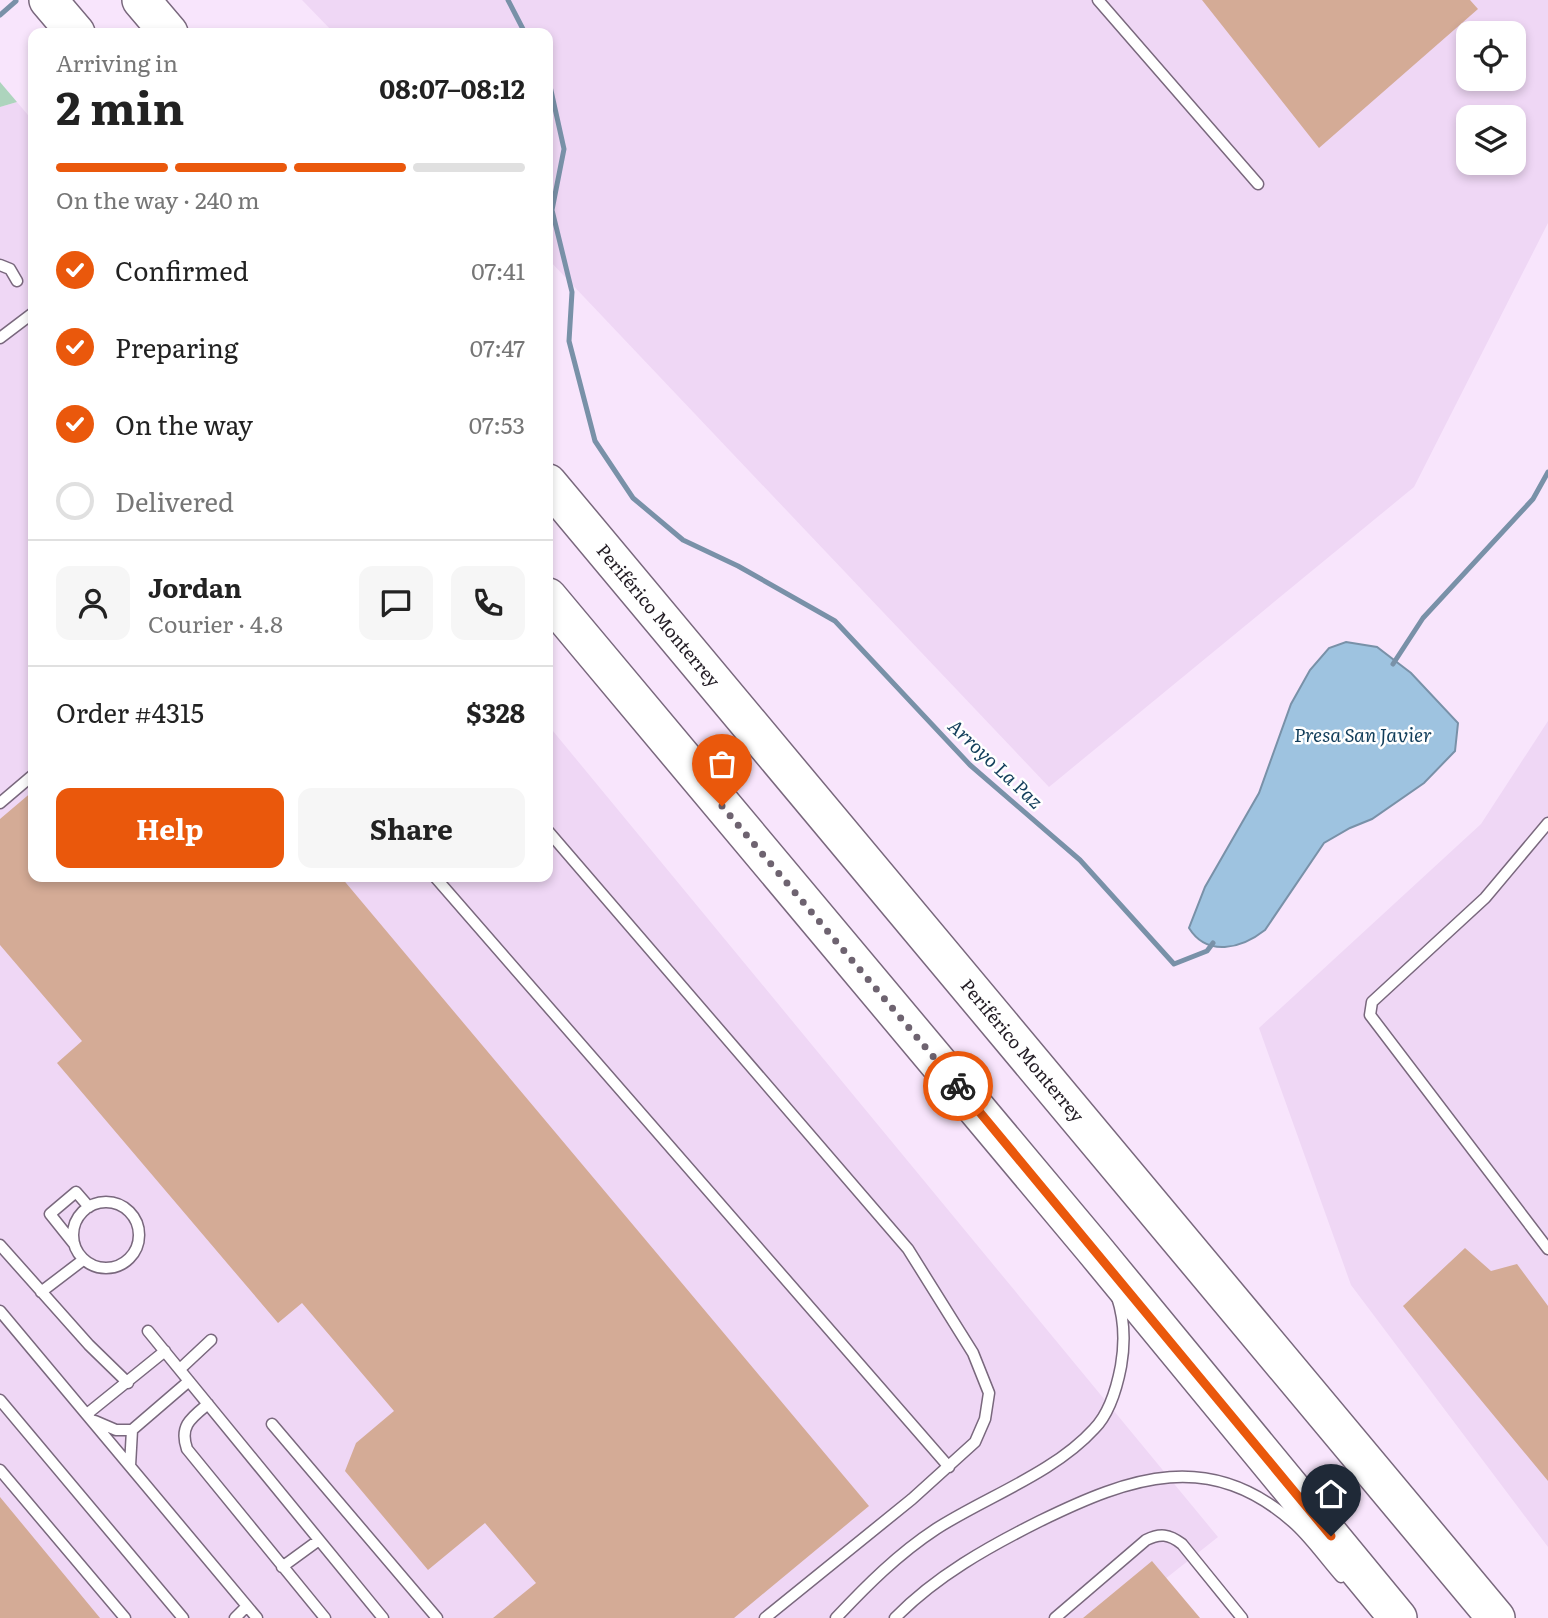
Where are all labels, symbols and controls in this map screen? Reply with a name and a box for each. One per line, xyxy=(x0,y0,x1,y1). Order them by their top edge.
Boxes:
map controls xyxy=(1456,21,1526,175)
button: locate xyxy=(1456,21,1526,91)
text: Arriving in xyxy=(56,45,178,79)
text: 08:07–08:12 xyxy=(379,68,525,107)
text: 2 min xyxy=(56,71,185,139)
button: layers xyxy=(1456,105,1526,175)
text: On the way · 240 m xyxy=(56,182,260,216)
text: Confirmed xyxy=(115,250,249,289)
icon: check xyxy=(56,251,94,289)
text: 07:41 xyxy=(471,253,525,287)
text: Preparing xyxy=(115,327,238,366)
icon: check xyxy=(56,328,94,366)
text: 07:47 xyxy=(470,330,525,364)
text: On the way xyxy=(115,404,253,443)
icon: check xyxy=(56,405,94,443)
text: 07:53 xyxy=(469,407,525,441)
text: Delivered xyxy=(115,481,234,520)
street label: Periférico Monterrey xyxy=(591,537,728,693)
button: person xyxy=(56,566,130,640)
button: chat xyxy=(359,566,433,640)
button: phone xyxy=(451,566,525,640)
text: Jordan xyxy=(148,567,242,606)
text: Courier · 4.8 xyxy=(148,606,283,640)
text: Order #4315 xyxy=(56,692,204,731)
text: $328 xyxy=(466,692,525,731)
water label: Arroyo La Paz xyxy=(942,712,1050,814)
water label: Presa San Javier xyxy=(1294,720,1432,748)
pin xyxy=(692,734,752,806)
icon: bag xyxy=(703,745,741,783)
button: Help xyxy=(56,788,284,868)
button: Share xyxy=(298,788,525,868)
street label: Periférico Monterrey xyxy=(955,972,1092,1128)
courier xyxy=(923,1051,993,1121)
icon: bike xyxy=(939,1067,977,1105)
pin xyxy=(1301,1464,1361,1536)
icon: home xyxy=(1312,1475,1350,1513)

